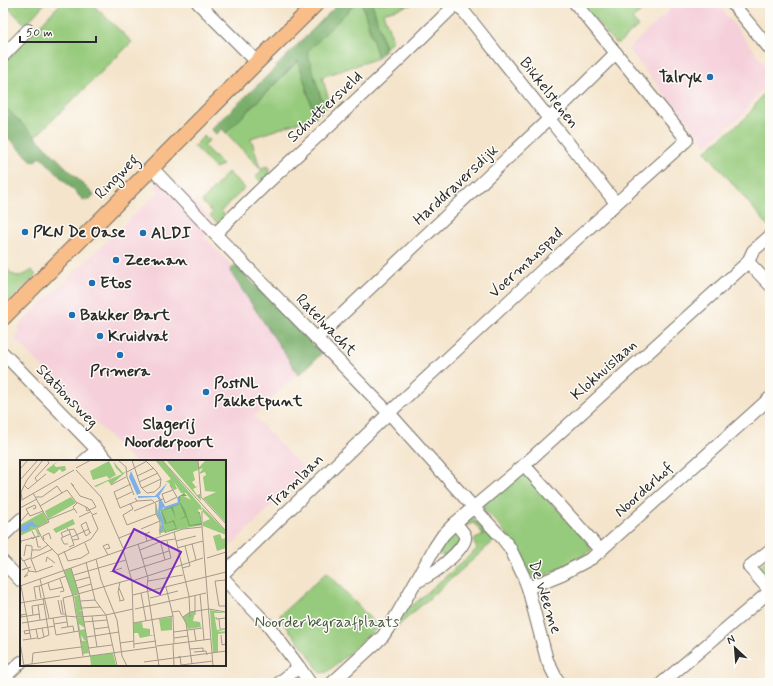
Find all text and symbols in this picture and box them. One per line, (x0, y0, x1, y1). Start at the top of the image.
scale bar (20, 18, 96, 44)
text: 50 m (26, 25, 53, 41)
street label: Bikkelstenen (515, 53, 583, 133)
street label: Schuttersveld (283, 67, 367, 147)
place label: Talryk (659, 67, 703, 88)
marker: Talryk (705, 72, 715, 82)
street label: Harddraversdijk (409, 140, 503, 230)
street label: Ringweg (90, 150, 145, 205)
place label: PKN De Oase (33, 222, 126, 243)
place label: ALDI (151, 223, 192, 244)
street label: Voermanspad (484, 223, 568, 303)
marker: PKN De Oase (20, 227, 30, 237)
marker: ALDI (138, 228, 148, 238)
place label: Zeeman (124, 250, 188, 271)
marker: Zeeman (111, 255, 121, 265)
place label: Etos (100, 273, 132, 294)
marker: Etos (87, 278, 97, 288)
street label: Ratelwacht (291, 289, 361, 361)
place label: Bakker Bart (80, 305, 170, 326)
marker: Bakker Bart (67, 310, 77, 320)
place label: Kruidvat (108, 326, 168, 347)
marker: Kruidvat (95, 331, 105, 341)
street label: Klokhuislaan (566, 335, 642, 405)
marker: Primera (115, 350, 125, 360)
street label: Stationsweg (31, 359, 103, 433)
place label: Primera (90, 361, 151, 382)
place label: PostNL Pakketpunt (214, 373, 303, 412)
marker: PostNL Pakketpunt (201, 387, 211, 397)
marker: Slagerij Noorderpoort (164, 403, 174, 413)
place label: Slagerij Noorderpoort (125, 414, 214, 453)
street label: Tramlaan (264, 449, 328, 513)
street label: Noorderhof (610, 458, 678, 522)
inset map (20, 460, 226, 666)
street label: De Weeme (523, 558, 567, 636)
park label: Noorderbegraafplaats (255, 612, 399, 633)
north arrow (715, 628, 755, 668)
text: N (725, 632, 737, 648)

